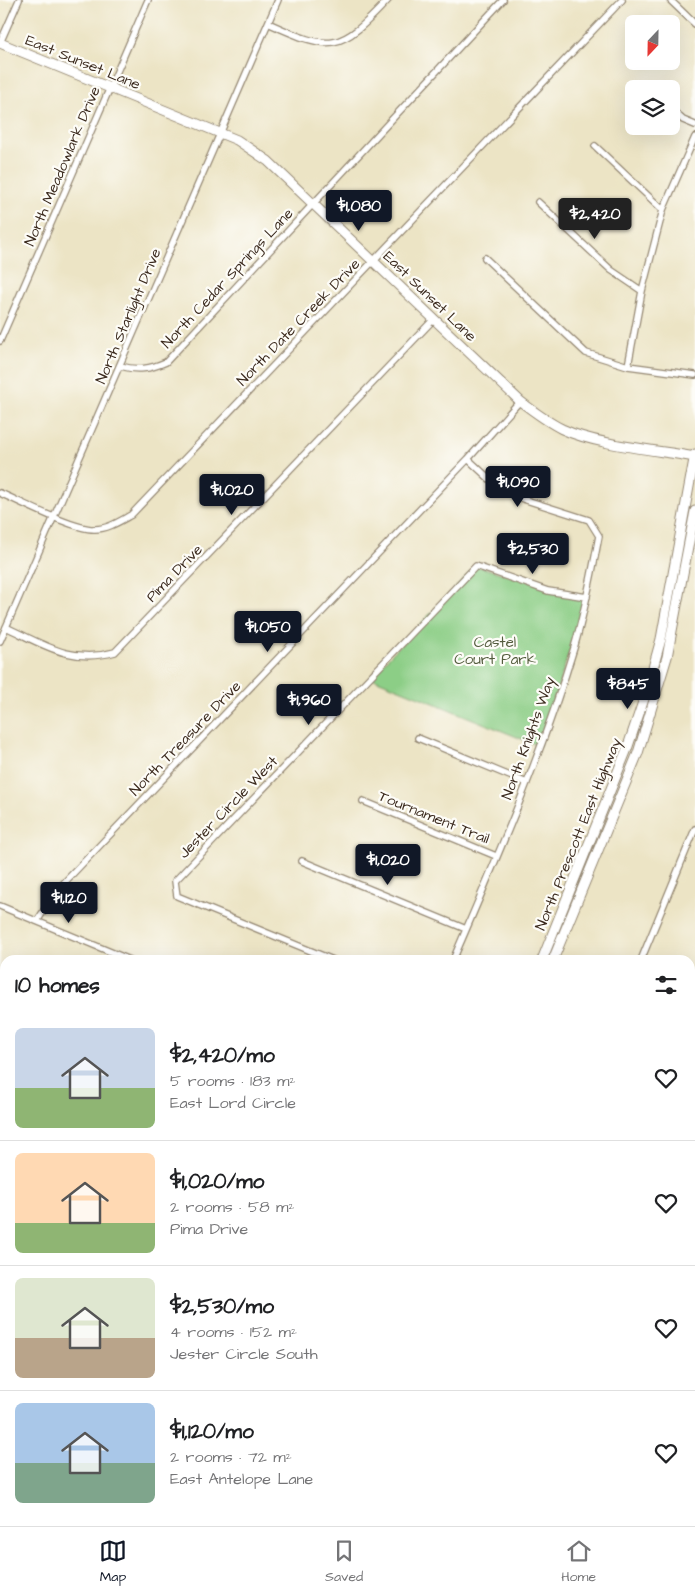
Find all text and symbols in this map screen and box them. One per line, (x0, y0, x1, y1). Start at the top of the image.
north arrow (625, 15, 680, 70)
map controls (625, 15, 680, 135)
street label: East Sunset Lane (22, 30, 143, 95)
button: layers (625, 80, 680, 135)
street label: North Meadowlark Drive (19, 83, 106, 249)
pin: $1,080 (318, 190, 400, 232)
text: $1,080 (337, 195, 381, 217)
pin: $2,420 (554, 198, 636, 240)
text: $2,420 (569, 203, 621, 225)
street label: North Cedar Springs Lane (157, 204, 299, 354)
street label: North Starlight Drive (90, 245, 167, 388)
street label: East Sunset Lane (378, 246, 481, 346)
street label: North Date Creek Drive (232, 254, 365, 391)
pin: $1,090 (477, 466, 559, 508)
text: $1,090 (496, 471, 540, 493)
pin: $1,020 (191, 474, 273, 516)
text: $1,020 (210, 479, 254, 501)
pin: $2,530 (492, 532, 574, 575)
text: $2,530 (508, 538, 558, 560)
street label: Pima Drive (141, 540, 207, 607)
pin: $1,050 (227, 610, 309, 653)
text: $1,050 (245, 616, 291, 638)
park label: Castel Court Park (454, 632, 536, 670)
pin: $845 (598, 668, 658, 710)
text: $845 (607, 673, 649, 695)
street label: North Knights Way (497, 674, 561, 803)
street label: North Treasure Drive (125, 676, 246, 801)
pin: $1,960 (268, 684, 350, 726)
text: $1,960 (287, 689, 331, 711)
street label: North Prescott East Highway (530, 735, 628, 934)
street label: Jester Circle West (174, 751, 283, 863)
street label: Tournament Trail (375, 786, 492, 849)
pin: $1,020 (347, 844, 429, 886)
text: $1,020 (366, 849, 410, 871)
pin: $1,120 (28, 882, 110, 924)
text: $1,120 (51, 887, 87, 909)
text: 10 homes (15, 971, 100, 1000)
icon: filters (652, 971, 680, 999)
text: $2,420/mo (170, 1041, 275, 1070)
icon: home (55, 1048, 115, 1108)
icon: heart (652, 1064, 680, 1092)
text: 5 rooms · 183 m² (170, 1070, 296, 1092)
text: East Lord Circle (170, 1092, 296, 1114)
text: $1,020/mo (170, 1167, 264, 1196)
icon: home (55, 1173, 115, 1233)
icon: heart (652, 1189, 680, 1217)
text: 2 rooms · 58 m² (170, 1196, 295, 1218)
text: Pima Drive (170, 1218, 248, 1240)
text: $2,530/mo (170, 1292, 274, 1321)
icon: home (55, 1298, 115, 1358)
icon: heart (652, 1314, 680, 1342)
text: 4 rooms · 152 m² (170, 1321, 297, 1343)
text: Jester Circle South (170, 1343, 318, 1365)
text: $1,120/mo (170, 1417, 254, 1446)
icon: home (55, 1423, 115, 1483)
icon: heart (652, 1439, 680, 1467)
text: 2 rooms · 72 m² (170, 1446, 292, 1468)
text: East Antelope Lane (170, 1468, 313, 1490)
tab: Map (99, 1537, 127, 1587)
tab: Saved (325, 1537, 363, 1587)
tab: Home (561, 1537, 596, 1587)

